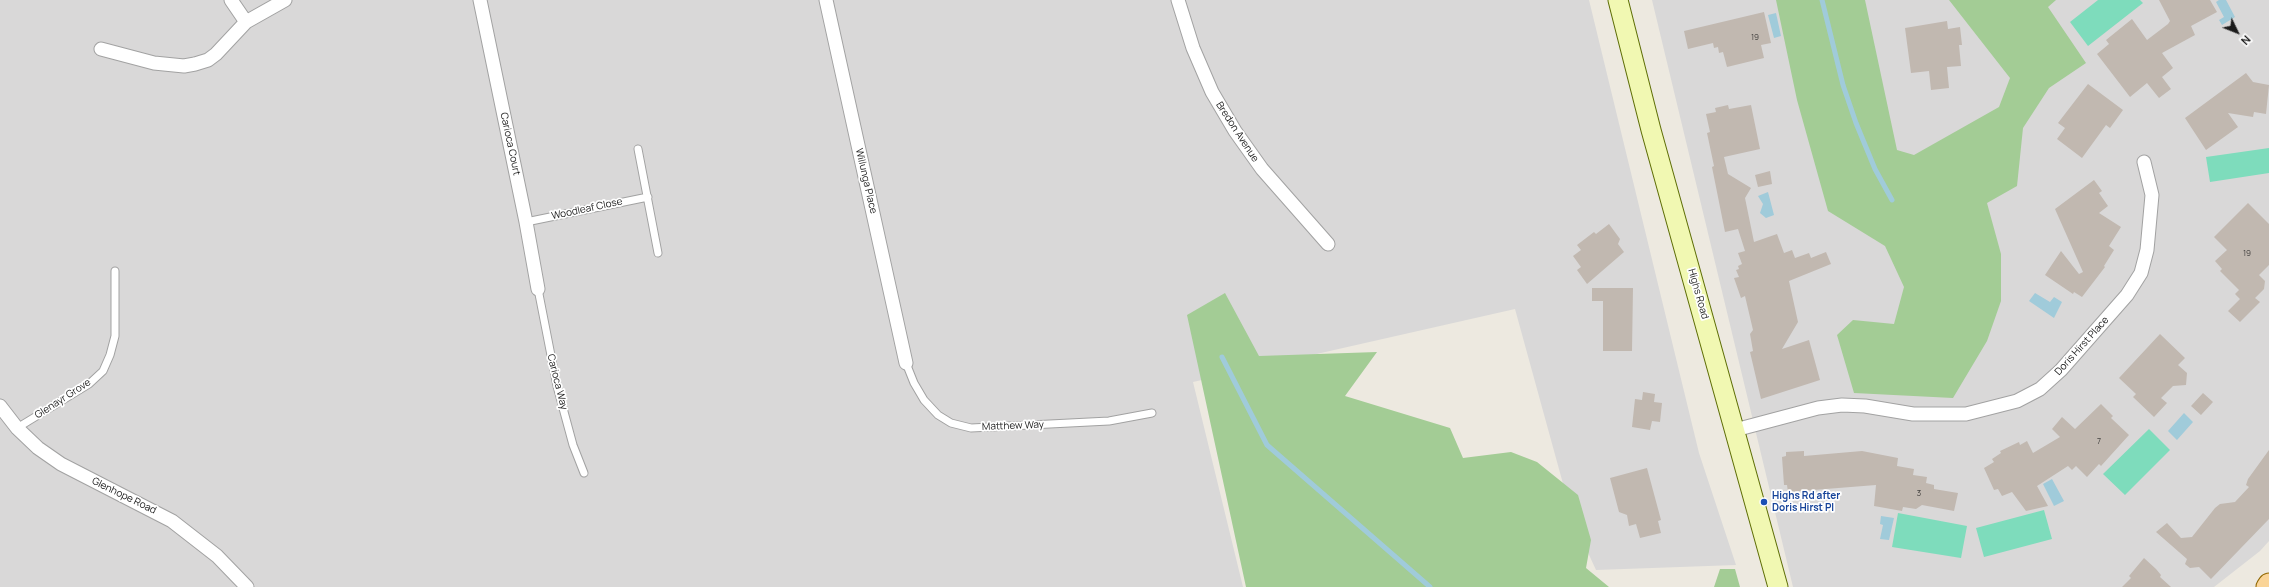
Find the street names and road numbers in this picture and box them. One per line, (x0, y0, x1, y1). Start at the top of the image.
street label: Bredon Avenue (1213, 100, 1261, 164)
street label: Carioca Court (497, 111, 523, 177)
street label: Willunga Place (853, 147, 879, 215)
street label: Woodleaf Close (550, 196, 624, 222)
street label: Highs Road (1685, 267, 1711, 321)
street label: Doris Hirst Place (2053, 314, 2111, 378)
street label: Carioca Way (544, 353, 570, 411)
street label: Glenayr Grove (33, 376, 93, 422)
street label: Matthew Way (982, 419, 1044, 433)
street label: Glenhope Road (90, 475, 158, 517)

